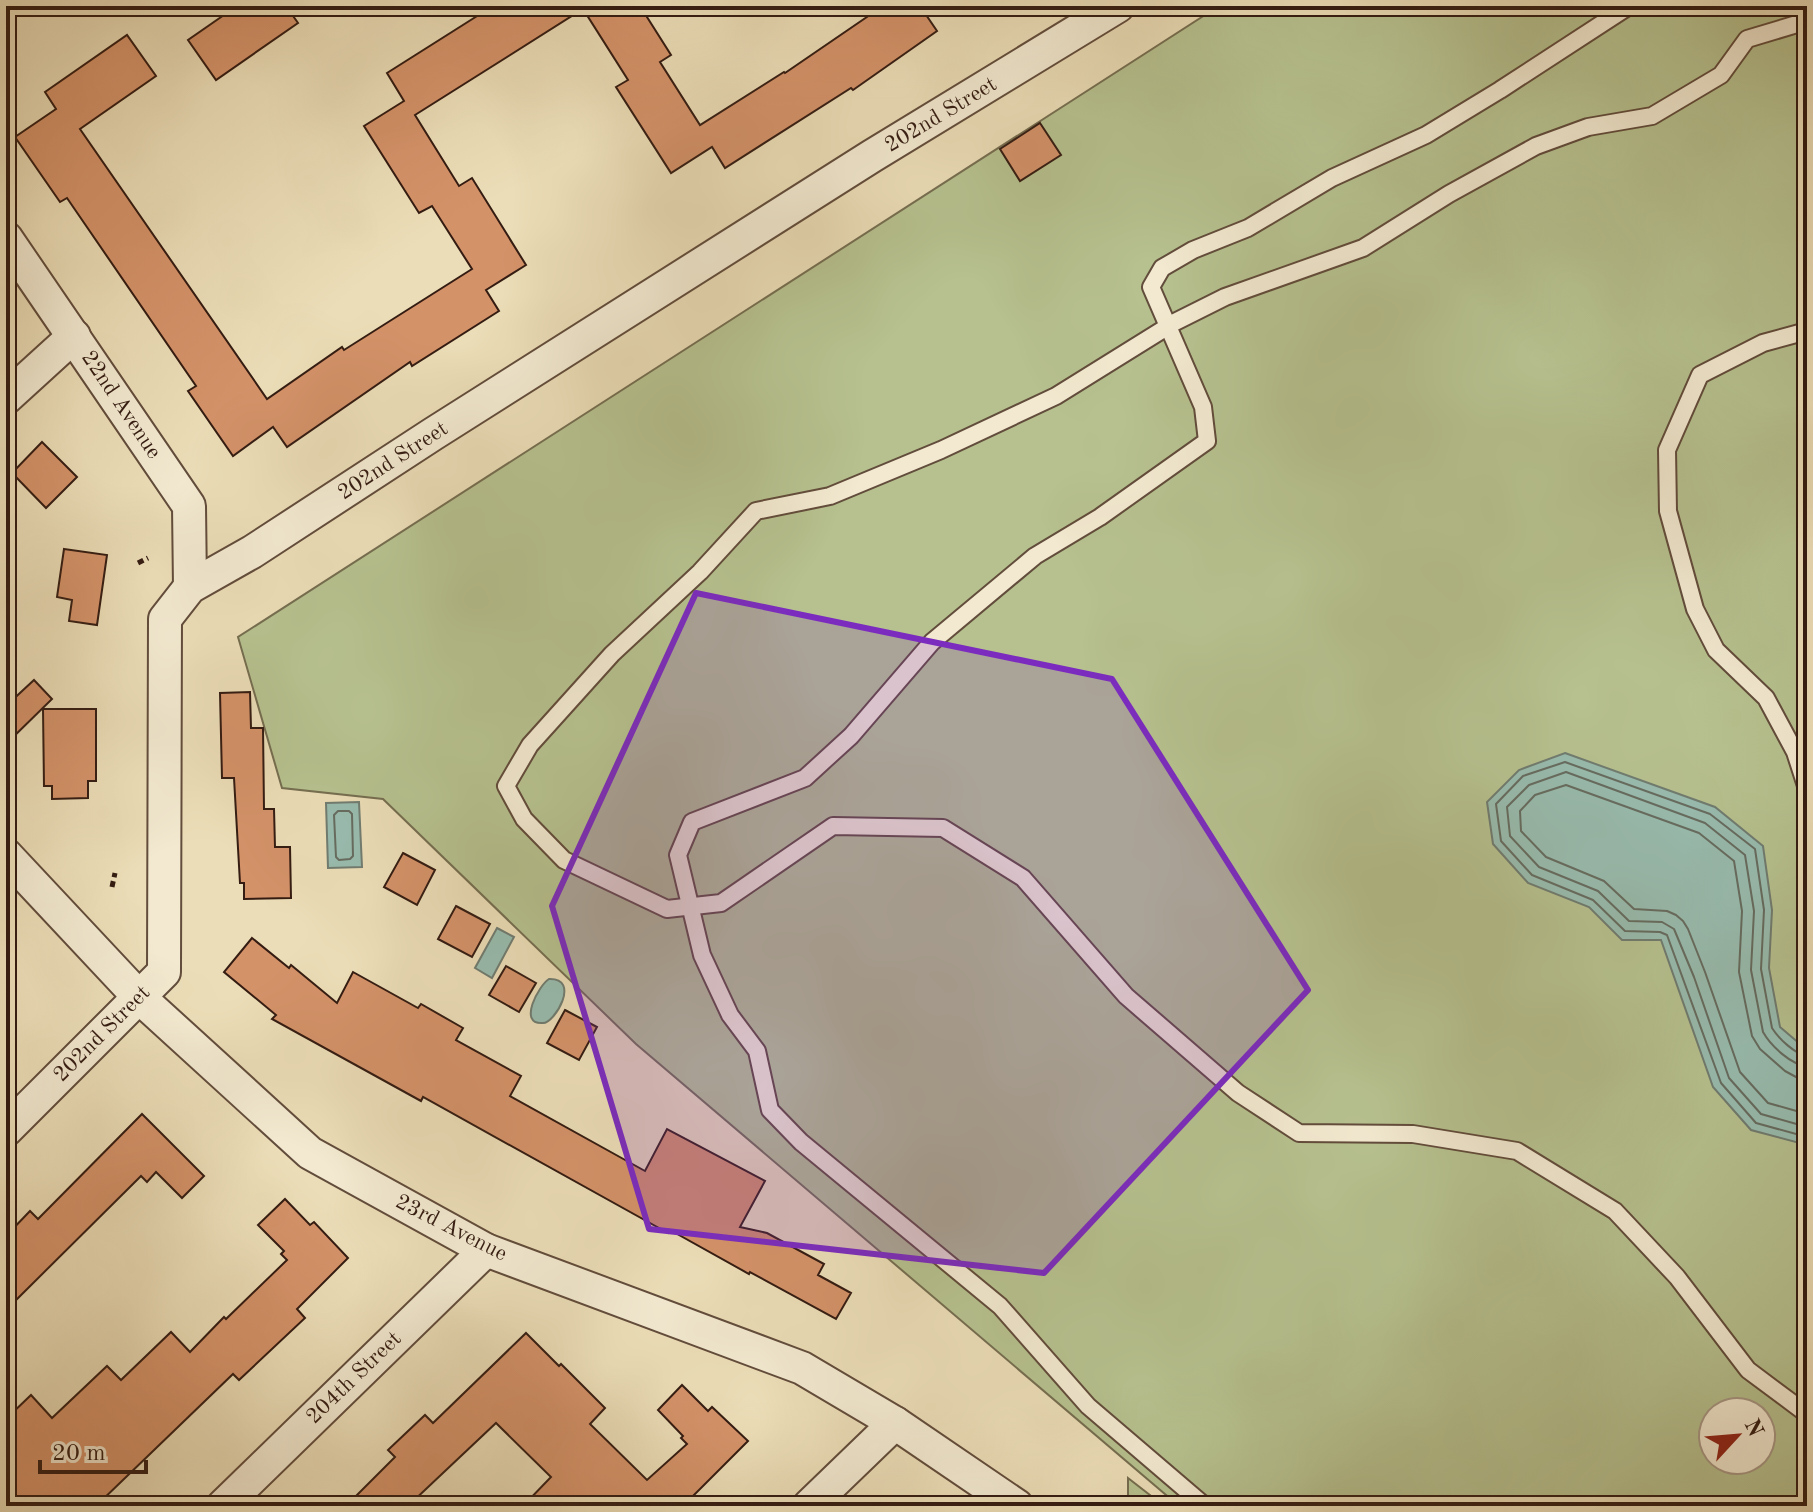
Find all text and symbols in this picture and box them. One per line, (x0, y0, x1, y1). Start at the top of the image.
street label: 202nd Street (881, 73, 1001, 157)
street label: 22nd Avenue (77, 347, 165, 463)
street label: 202nd Street (334, 417, 452, 505)
street label: 202nd Street (50, 982, 154, 1086)
street label: 23rd Avenue (392, 1190, 510, 1266)
street label: 204th Street (302, 1328, 406, 1428)
north arrow (1697, 1396, 1777, 1476)
text: N (1740, 1416, 1767, 1441)
scale bar (40, 1424, 146, 1474)
text: 20 m (52, 1442, 106, 1466)

